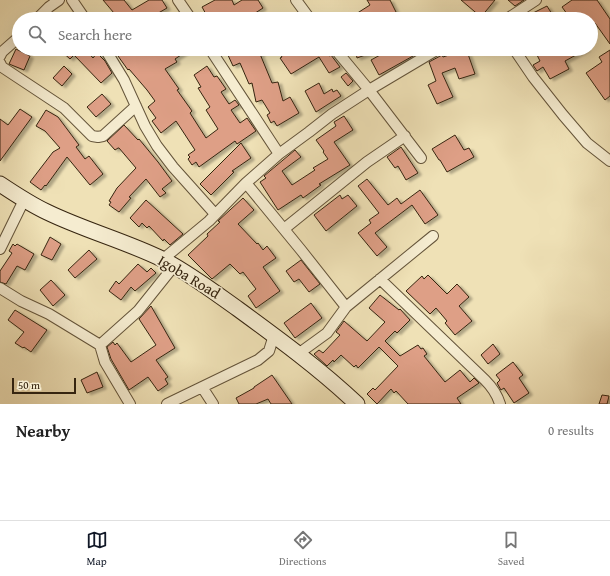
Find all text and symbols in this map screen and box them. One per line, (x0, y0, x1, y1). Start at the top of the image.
search box (12, 12, 598, 56)
icon: search (26, 23, 48, 45)
text: Search here (58, 24, 132, 45)
street label: Igoba Road (154, 250, 224, 303)
scale bar (12, 376, 76, 395)
text: 50 m (18, 377, 40, 393)
text: Nearby (16, 418, 70, 443)
text: 0 results (548, 421, 594, 440)
tab: Map (86, 529, 108, 569)
tab: Directions (279, 529, 326, 569)
tab: Saved (498, 529, 524, 569)

